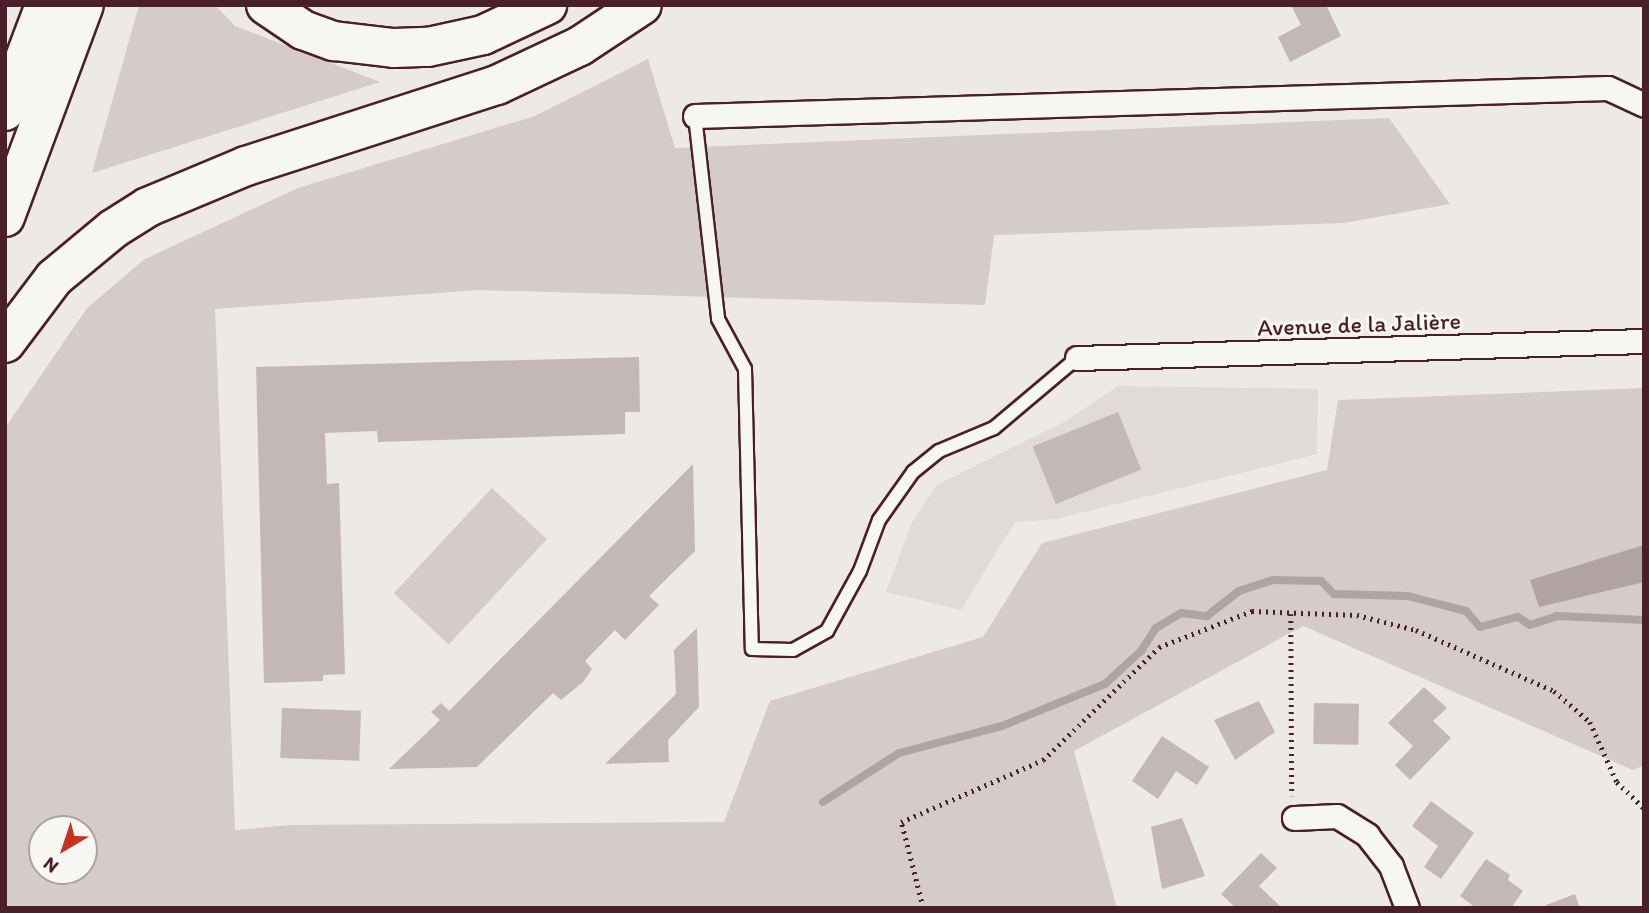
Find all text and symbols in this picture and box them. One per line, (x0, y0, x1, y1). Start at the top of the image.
street label: Avenue de la Jalière (1257, 306, 1461, 342)
north arrow (28, 815, 98, 885)
text: N (39, 852, 63, 878)

